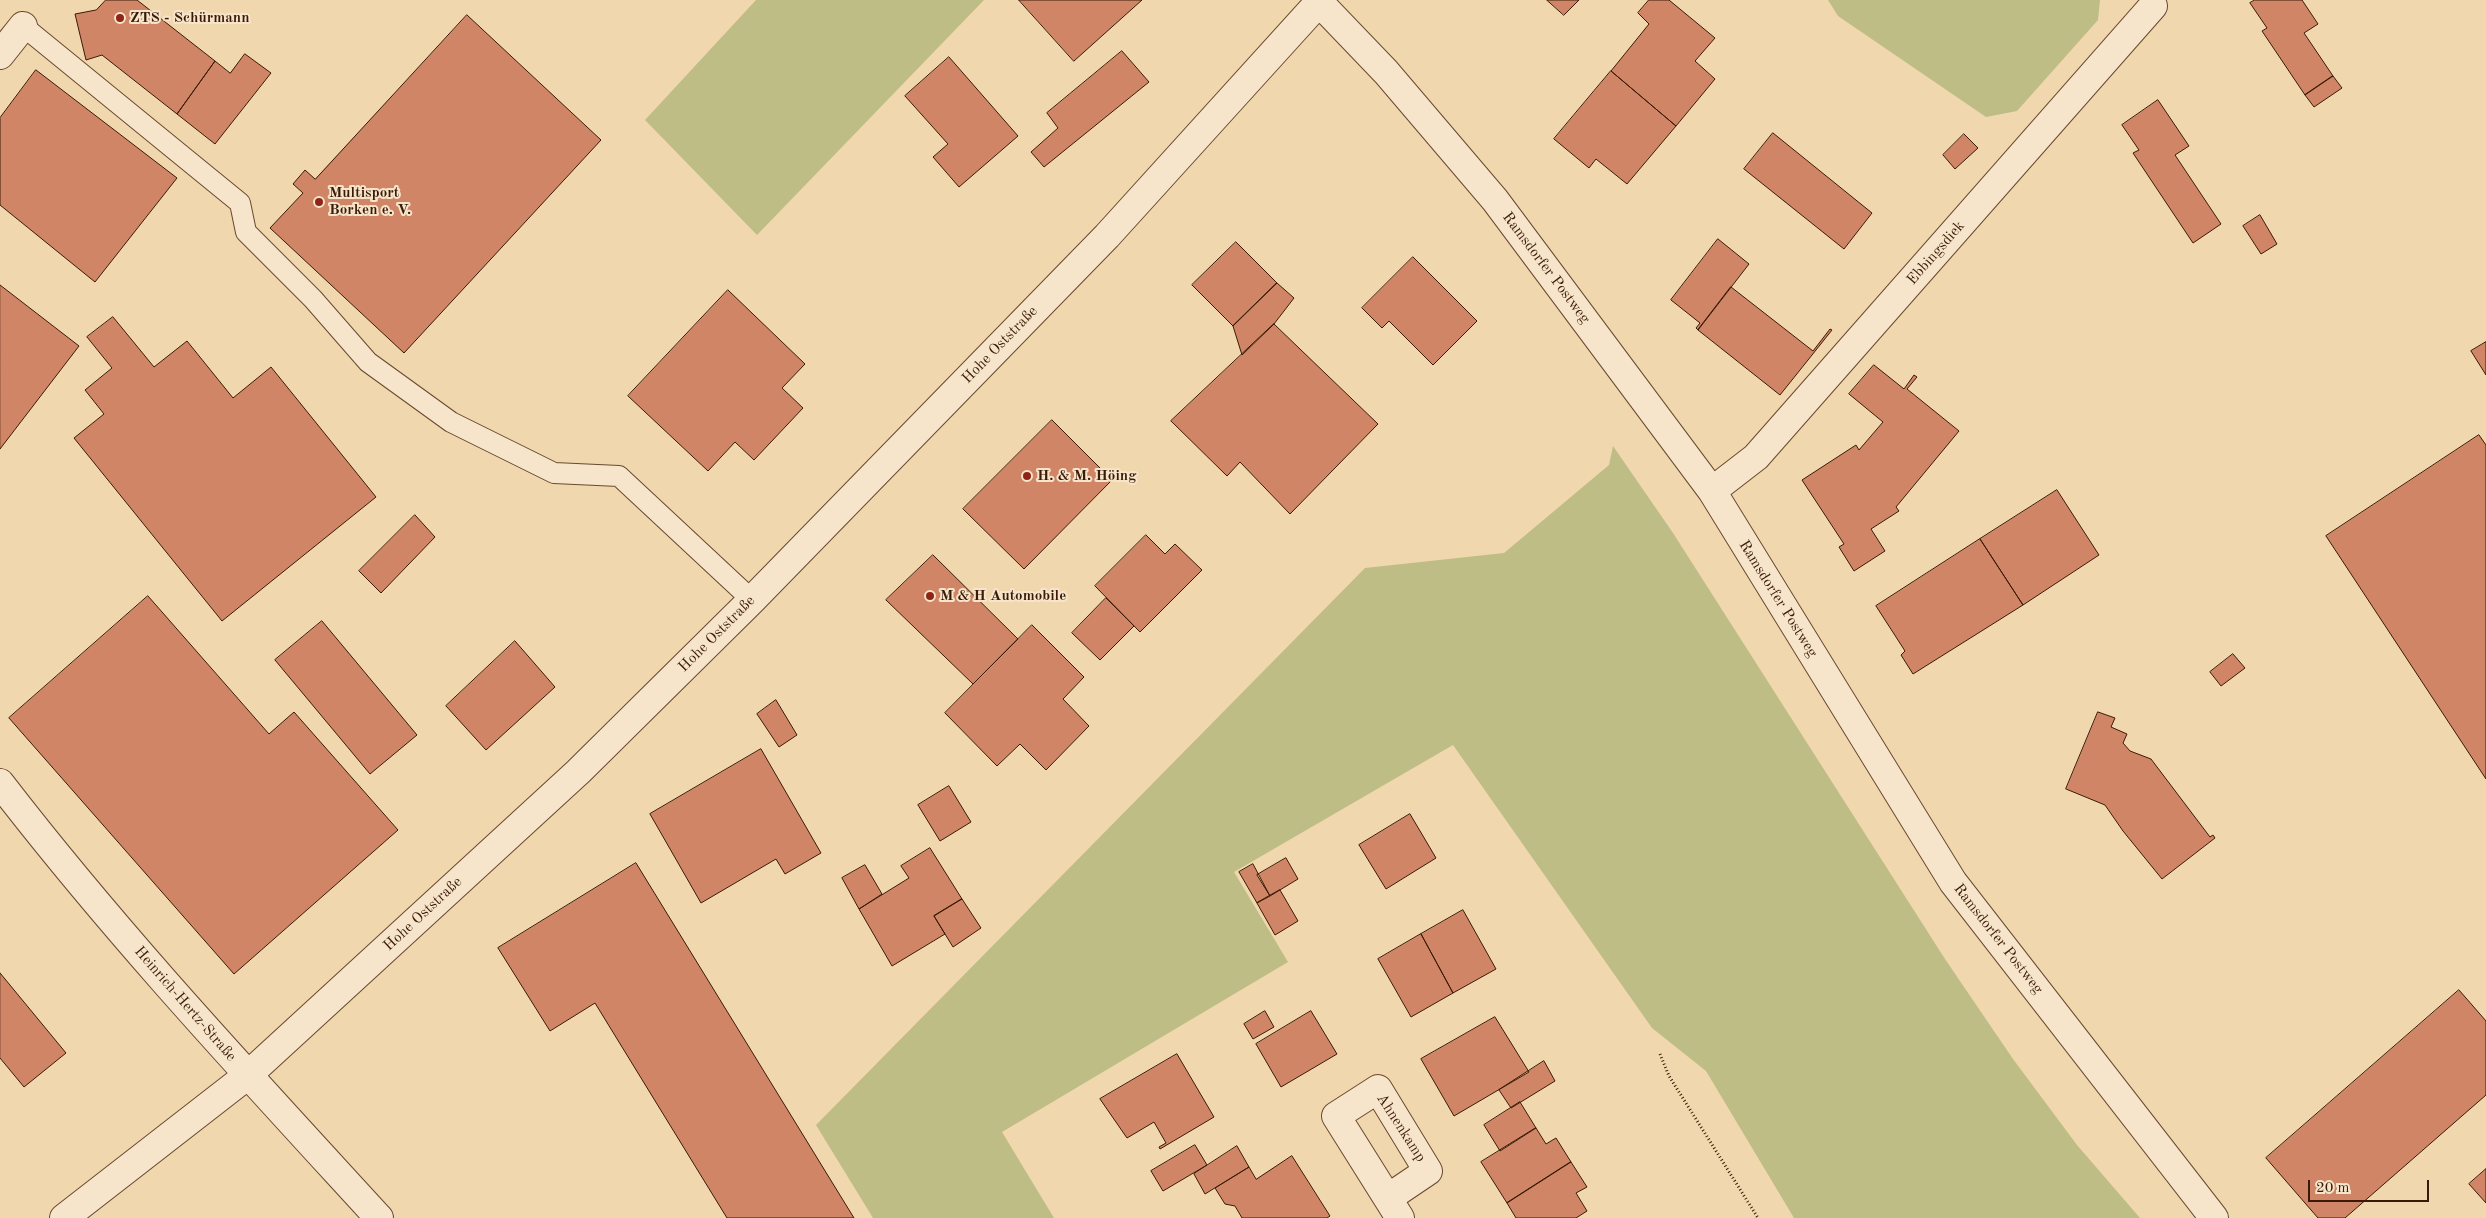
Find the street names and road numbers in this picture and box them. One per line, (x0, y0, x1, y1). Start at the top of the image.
street label: Ramsdorfer Postweg (1498, 209, 1594, 327)
street label: Ebbingsdiek (1903, 217, 1969, 289)
street label: Hohe Oststraße (958, 302, 1042, 388)
street label: Ramsdorfer Postweg (1735, 537, 1821, 661)
street label: Hohe Oststraße (675, 592, 759, 676)
street label: Hohe Oststraße (380, 873, 466, 955)
street label: Ramsdorfer Postweg (1949, 880, 2047, 998)
street label: Heinrich-Hertz-Straße (130, 943, 240, 1065)
street label: Ahnenkamp (1372, 1091, 1430, 1165)

